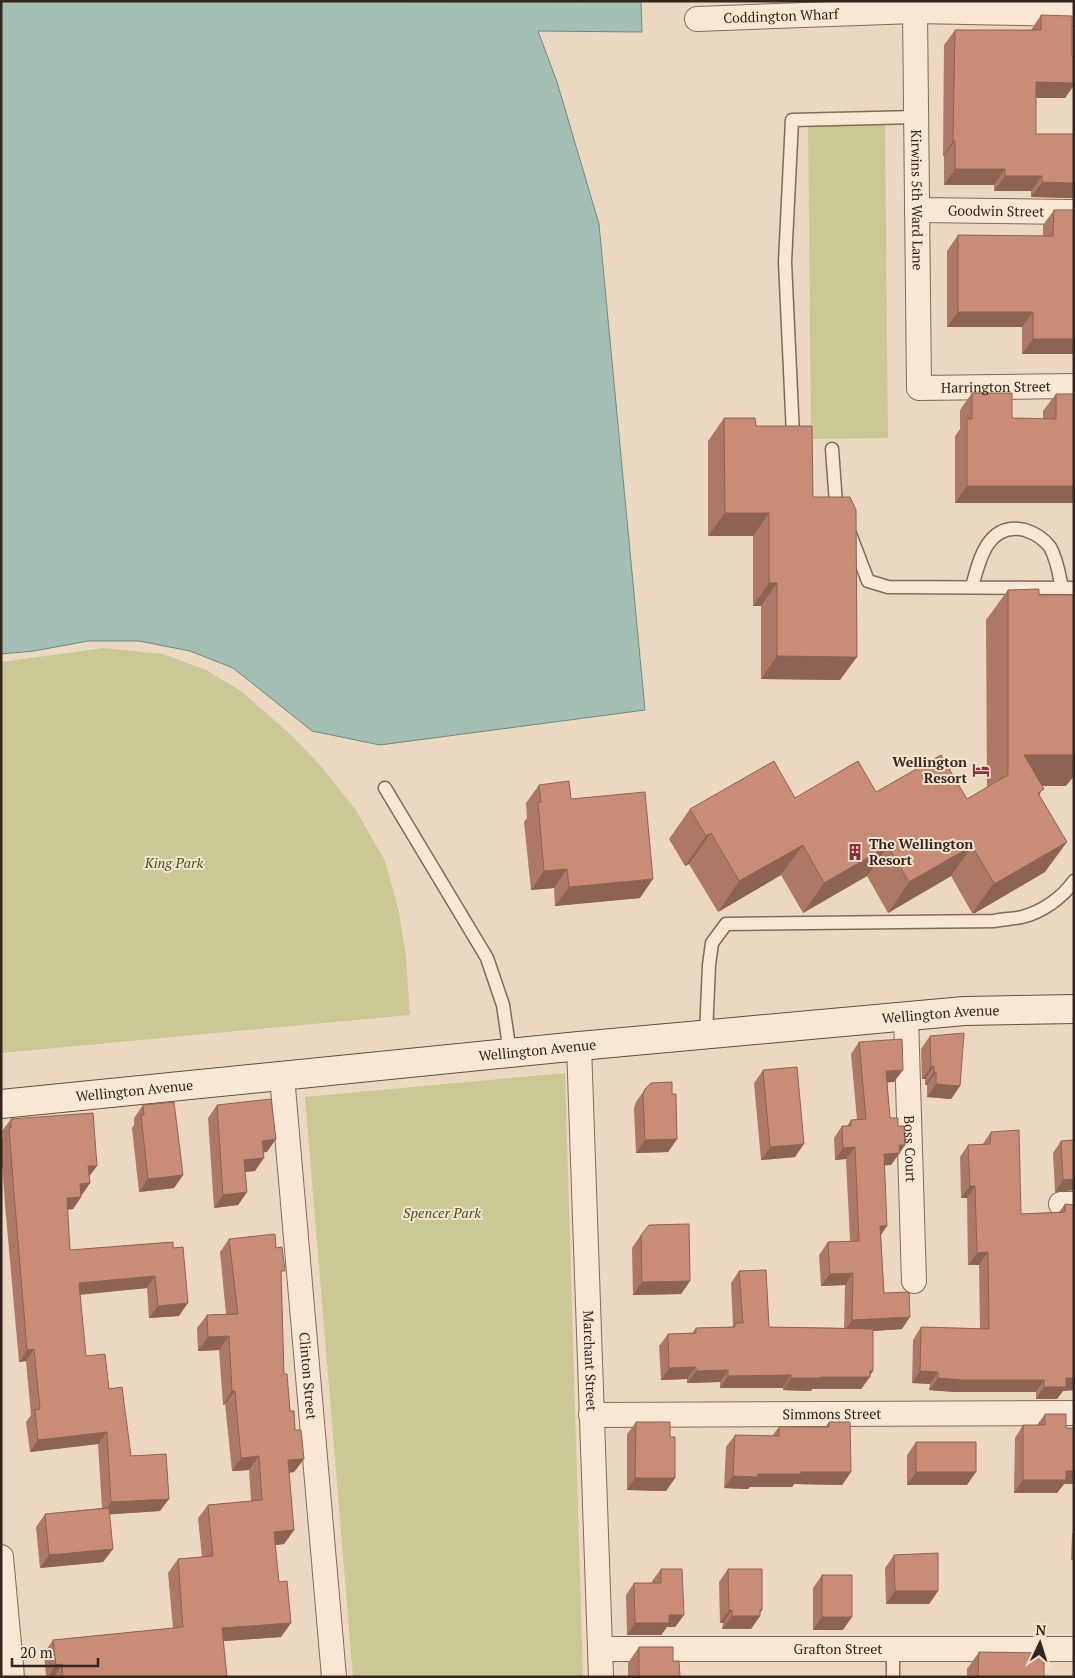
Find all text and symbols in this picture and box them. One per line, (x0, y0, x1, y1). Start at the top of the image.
street label: Coddington Wharf (723, 4, 840, 27)
street label: Kirwins 5th Ward Lane (907, 129, 928, 271)
street label: Goodwin Street (948, 200, 1045, 221)
street label: Harrington Street (941, 376, 1052, 397)
place label: Wellington Resort (892, 752, 967, 787)
hotel icon: Wellington Resort (971, 760, 991, 780)
place label: The Wellington Resort (869, 834, 973, 869)
building icon: The Wellington Resort (845, 842, 865, 862)
park label: King Park (144, 853, 203, 872)
street label: Wellington Avenue (881, 1000, 1000, 1027)
street label: Wellington Avenue (478, 1034, 597, 1065)
street label: Wellington Avenue (75, 1075, 194, 1105)
street label: Boss Court (900, 1115, 921, 1183)
park label: Spencer Park (403, 1203, 481, 1222)
street label: Marchant Street (579, 1310, 602, 1412)
street label: Clinton Street (295, 1331, 322, 1421)
street label: Simmons Street (783, 1404, 882, 1423)
north arrow (1015, 1618, 1065, 1668)
text: N (1035, 1620, 1047, 1639)
scale bar (12, 1636, 99, 1668)
street label: Grafton Street (794, 1639, 883, 1658)
text: 20 m (20, 1642, 53, 1662)

